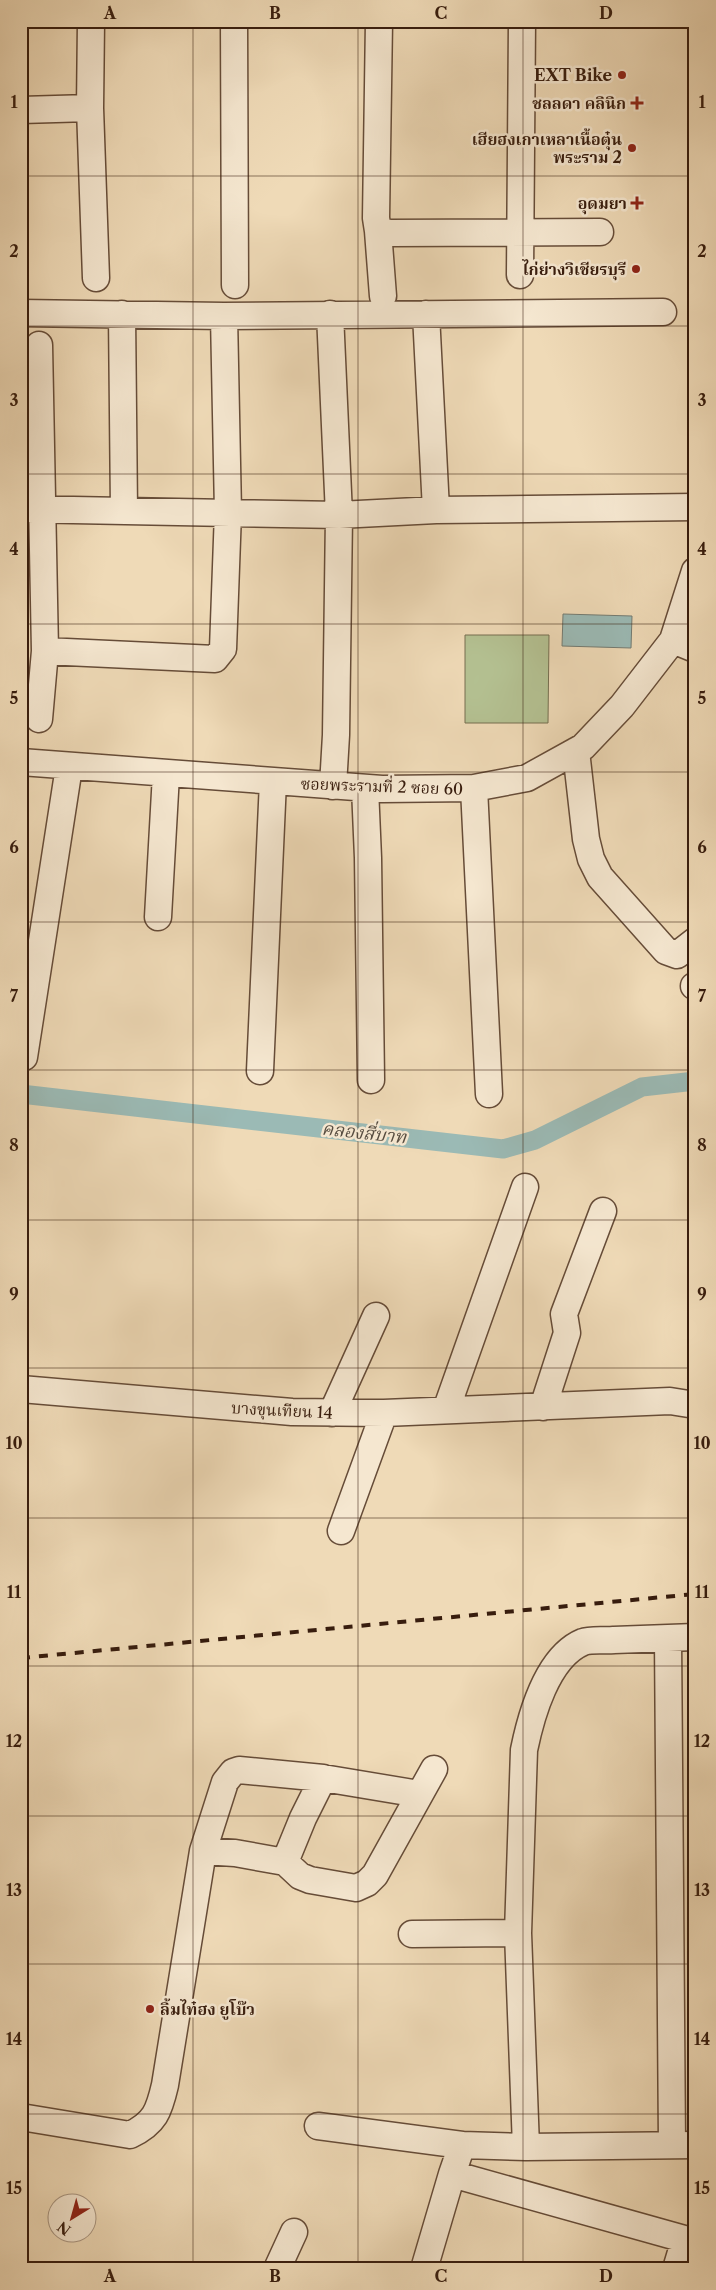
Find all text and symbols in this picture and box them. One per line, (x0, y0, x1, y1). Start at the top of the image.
text: A (103, 3, 117, 23)
text: B (269, 3, 281, 23)
text: C (435, 3, 447, 23)
text: D (599, 3, 613, 23)
place label: EXT Bike (534, 65, 612, 85)
marker: EXT Bike (616, 69, 628, 81)
text: 1 (10, 92, 18, 112)
text: 1 (698, 92, 706, 112)
place label: ชลลดา คลินิก (532, 93, 626, 113)
marker: ชลลดา คลินิก (630, 96, 644, 110)
place label: เฮียฮงเกาเหลาเนื้อตุ๋น พระราม 2 (472, 128, 622, 167)
marker: เฮียฮงเกาเหลาเนื้อตุ๋น พระราม 2 (626, 142, 638, 154)
place label: อุดมยา (578, 193, 627, 215)
marker: อุดมยา (631, 197, 643, 209)
text: 2 (9, 241, 19, 261)
text: 2 (697, 241, 707, 261)
place label: ไก่ย่างวิเชียรบุรี (522, 259, 626, 281)
marker: ไก่ย่างวิเชียรบุรี (630, 263, 642, 275)
text: 3 (9, 390, 19, 410)
text: 3 (697, 390, 707, 410)
text: 4 (9, 539, 19, 559)
text: 4 (697, 539, 707, 559)
text: 5 (10, 688, 19, 708)
text: 5 (698, 688, 707, 708)
street label: ซอยพระรามที่ 2 ซอย 60 (300, 772, 464, 799)
text: 6 (9, 837, 19, 857)
text: 6 (697, 837, 707, 857)
text: 7 (10, 986, 19, 1006)
text: 7 (698, 986, 707, 1006)
water label: คลองสี่บาท (321, 1115, 409, 1148)
text: 8 (9, 1135, 19, 1155)
text: 8 (697, 1135, 707, 1155)
text: 9 (9, 1284, 19, 1304)
text: 9 (697, 1284, 707, 1304)
street label: บางขุนเทียน 14 (231, 1397, 333, 1425)
text: 10 (5, 1433, 23, 1453)
text: 10 (693, 1433, 711, 1453)
text: 11 (7, 1582, 22, 1602)
text: 11 (695, 1582, 710, 1602)
text: 12 (6, 1731, 22, 1751)
text: 12 (694, 1731, 710, 1751)
text: 13 (6, 1880, 22, 1900)
text: 13 (694, 1880, 710, 1900)
place label: ลิ้มไท๋ฮง ยูโบ๊ว (160, 1998, 255, 2020)
marker: ลิ้มไท๋ฮง ยูโบ๊ว (144, 2003, 156, 2015)
text: 14 (6, 2029, 22, 2049)
text: 14 (694, 2029, 710, 2049)
text: 15 (6, 2178, 22, 2198)
text: 15 (694, 2178, 710, 2198)
north arrow (48, 2192, 98, 2242)
text: N (54, 2218, 74, 2239)
text: A (103, 2266, 117, 2286)
text: B (269, 2266, 281, 2286)
text: C (435, 2266, 447, 2286)
text: D (599, 2266, 613, 2286)

